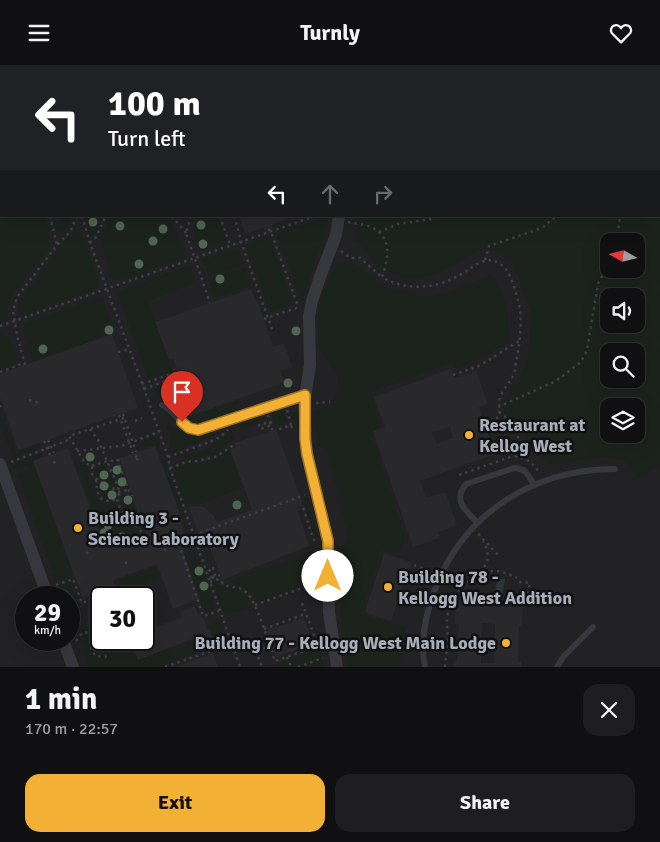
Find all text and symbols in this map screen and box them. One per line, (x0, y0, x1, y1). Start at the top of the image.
icon: menu (25, 19, 53, 47)
text: Turnly (300, 19, 360, 46)
icon: heart (607, 19, 635, 47)
text: 100 m (108, 82, 201, 125)
icon: left (25, 85, 90, 150)
text: Turn left (108, 125, 186, 152)
icon: left (263, 180, 291, 208)
icon: ahead (316, 180, 344, 208)
icon: right (369, 180, 397, 208)
north arrow (600, 233, 645, 277)
map controls (600, 233, 645, 443)
button: sound (600, 288, 645, 333)
button: search (600, 343, 645, 388)
pin (161, 371, 203, 422)
icon: arrive (168, 378, 196, 406)
button: layers (600, 398, 645, 443)
place label: Restaurant at Kellog West (479, 414, 585, 457)
marker: Restaurant at Kellog West (463, 429, 475, 441)
place label: Building 3 - Science Laboratory (88, 507, 239, 550)
marker: Building 3 - Science Laboratory (72, 522, 84, 534)
position arrow (301, 549, 353, 601)
place label: Building 78 - Kellogg West Addition (398, 566, 572, 609)
marker: Building 78 - Kellogg West Addition (382, 581, 394, 593)
speed limit sign: 30 (90, 586, 155, 651)
text: 29 (34, 597, 61, 628)
text: km/h (34, 623, 61, 638)
place label: Building 77 - Kellogg West Main Lodge (194, 632, 496, 654)
marker: Building 77 - Kellogg West Main Lodge (500, 637, 512, 649)
text: 1 min (25, 681, 97, 718)
button: close (583, 684, 635, 736)
text: 170 m · 22:57 (25, 719, 118, 739)
button: Exit (25, 774, 325, 832)
button: Share (335, 774, 635, 832)

